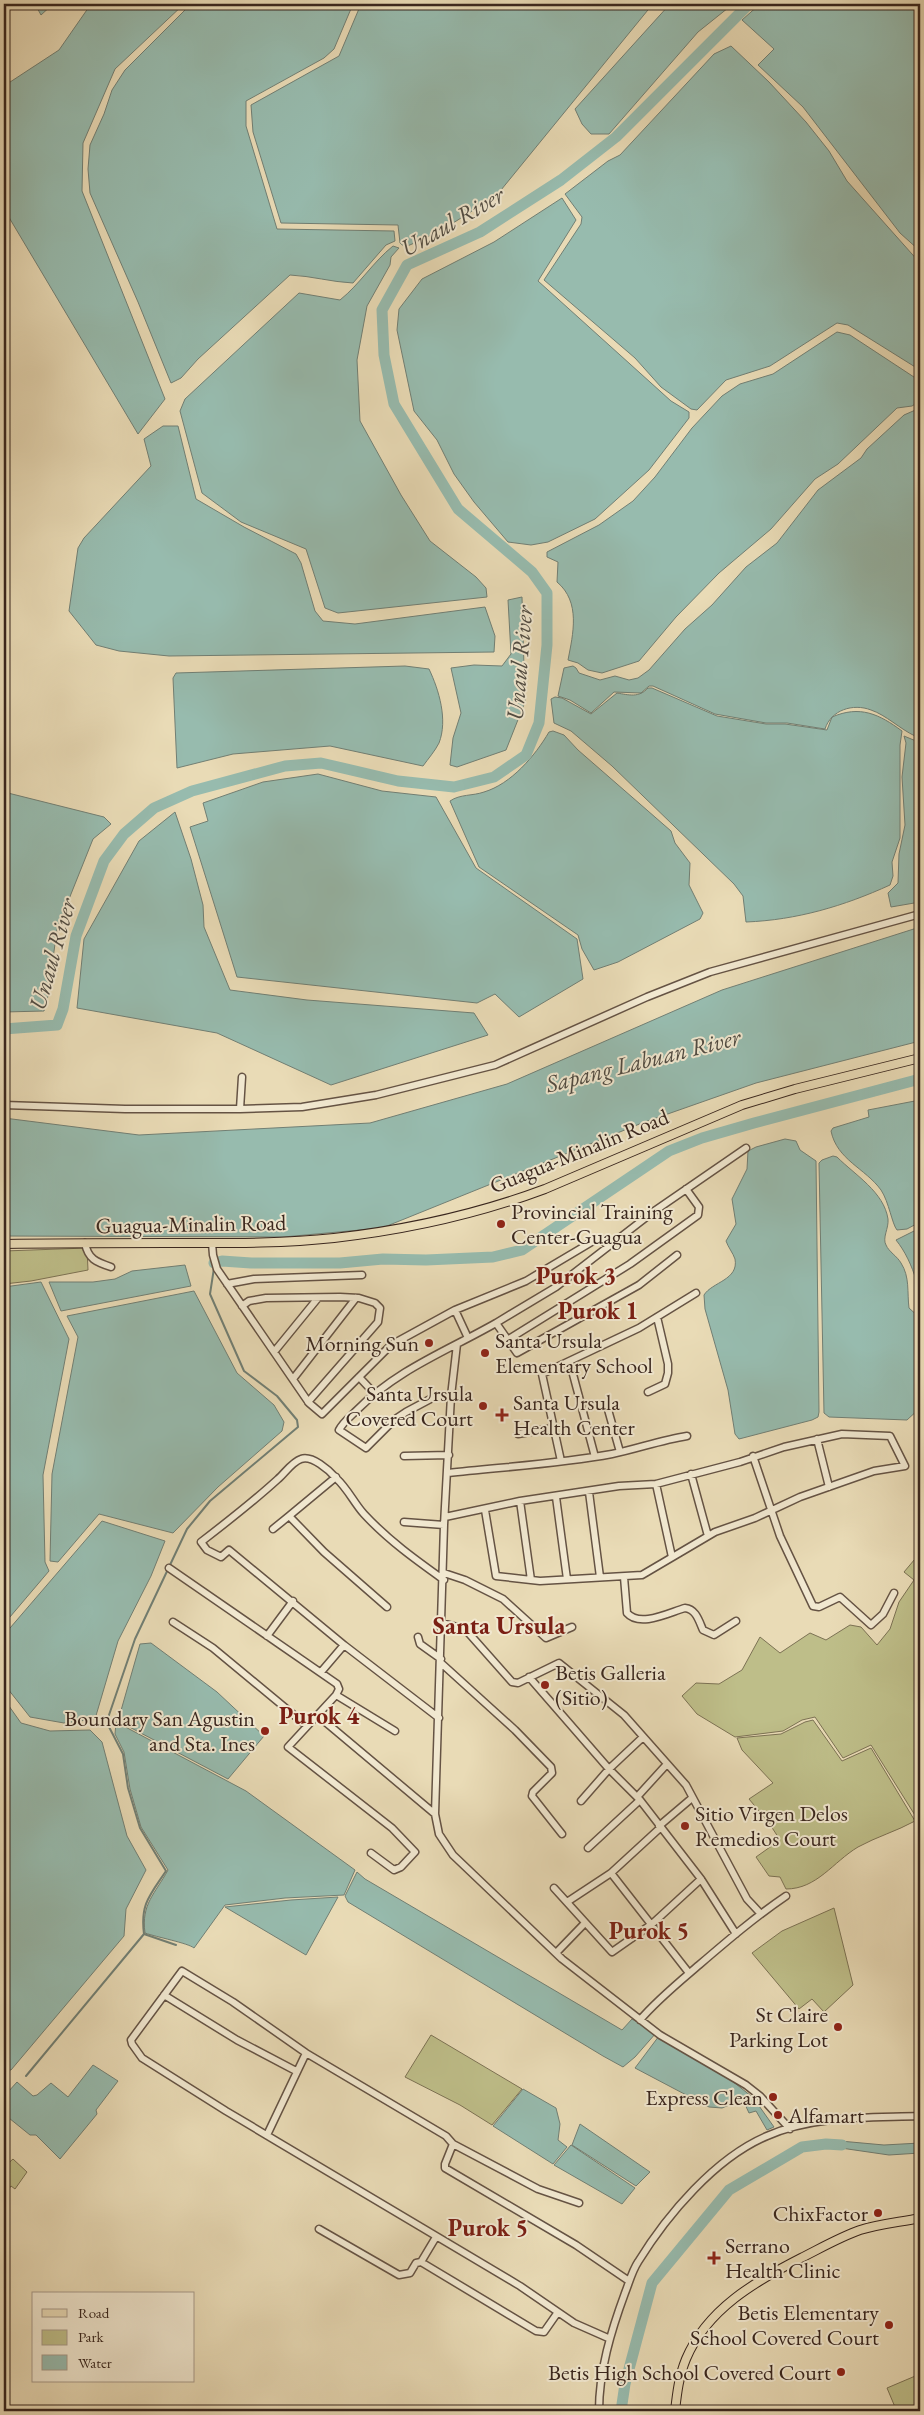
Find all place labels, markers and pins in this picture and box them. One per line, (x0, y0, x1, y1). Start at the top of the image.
place label: Provincial Training Center-Guagua (511, 1197, 673, 1251)
marker: Provincial Training Center-Guagua (495, 1218, 507, 1230)
place label: Santa Ursula Elementary School (495, 1326, 653, 1380)
place label: Morning Sun (305, 1329, 419, 1358)
marker: Morning Sun (423, 1337, 435, 1349)
marker: Santa Ursula Elementary School (479, 1347, 491, 1359)
place label: Santa Ursula Covered Court (346, 1379, 473, 1433)
place label: Santa Ursula Health Center (513, 1388, 635, 1442)
marker: Santa Ursula Covered Court (477, 1400, 489, 1412)
marker: Santa Ursula Health Center (495, 1408, 509, 1422)
place label: Betis Galleria (Sitio) (555, 1658, 666, 1712)
marker: Betis Galleria (Sitio) (539, 1679, 551, 1691)
place label: Boundary San Agustin and Sta. Ines (64, 1704, 255, 1758)
marker: Boundary San Agustin and Sta. Ines (259, 1725, 271, 1737)
place label: Sitio Virgen Delos Remedios Court (695, 1799, 848, 1853)
marker: Sitio Virgen Delos Remedios Court (679, 1820, 691, 1832)
place label: St Claire Parking Lot (729, 2000, 828, 2054)
marker: St Claire Parking Lot (832, 2021, 844, 2033)
place label: Express Clean (645, 2083, 763, 2112)
marker: Express Clean (767, 2091, 779, 2103)
place label: Alfamart (787, 2101, 864, 2130)
marker: Alfamart (772, 2109, 784, 2121)
place label: ChixFactor (773, 2199, 869, 2228)
marker: ChixFactor (872, 2207, 884, 2219)
place label: Serrano Health Clinic (725, 2231, 840, 2285)
marker: Serrano Health Clinic (707, 2251, 721, 2265)
place label: Betis Elementary School Covered Court (690, 2298, 879, 2352)
marker: Betis Elementary School Covered Court (883, 2319, 895, 2331)
place label: Betis High School Covered Court (548, 2358, 831, 2387)
marker: Betis High School Covered Court (835, 2366, 847, 2378)

